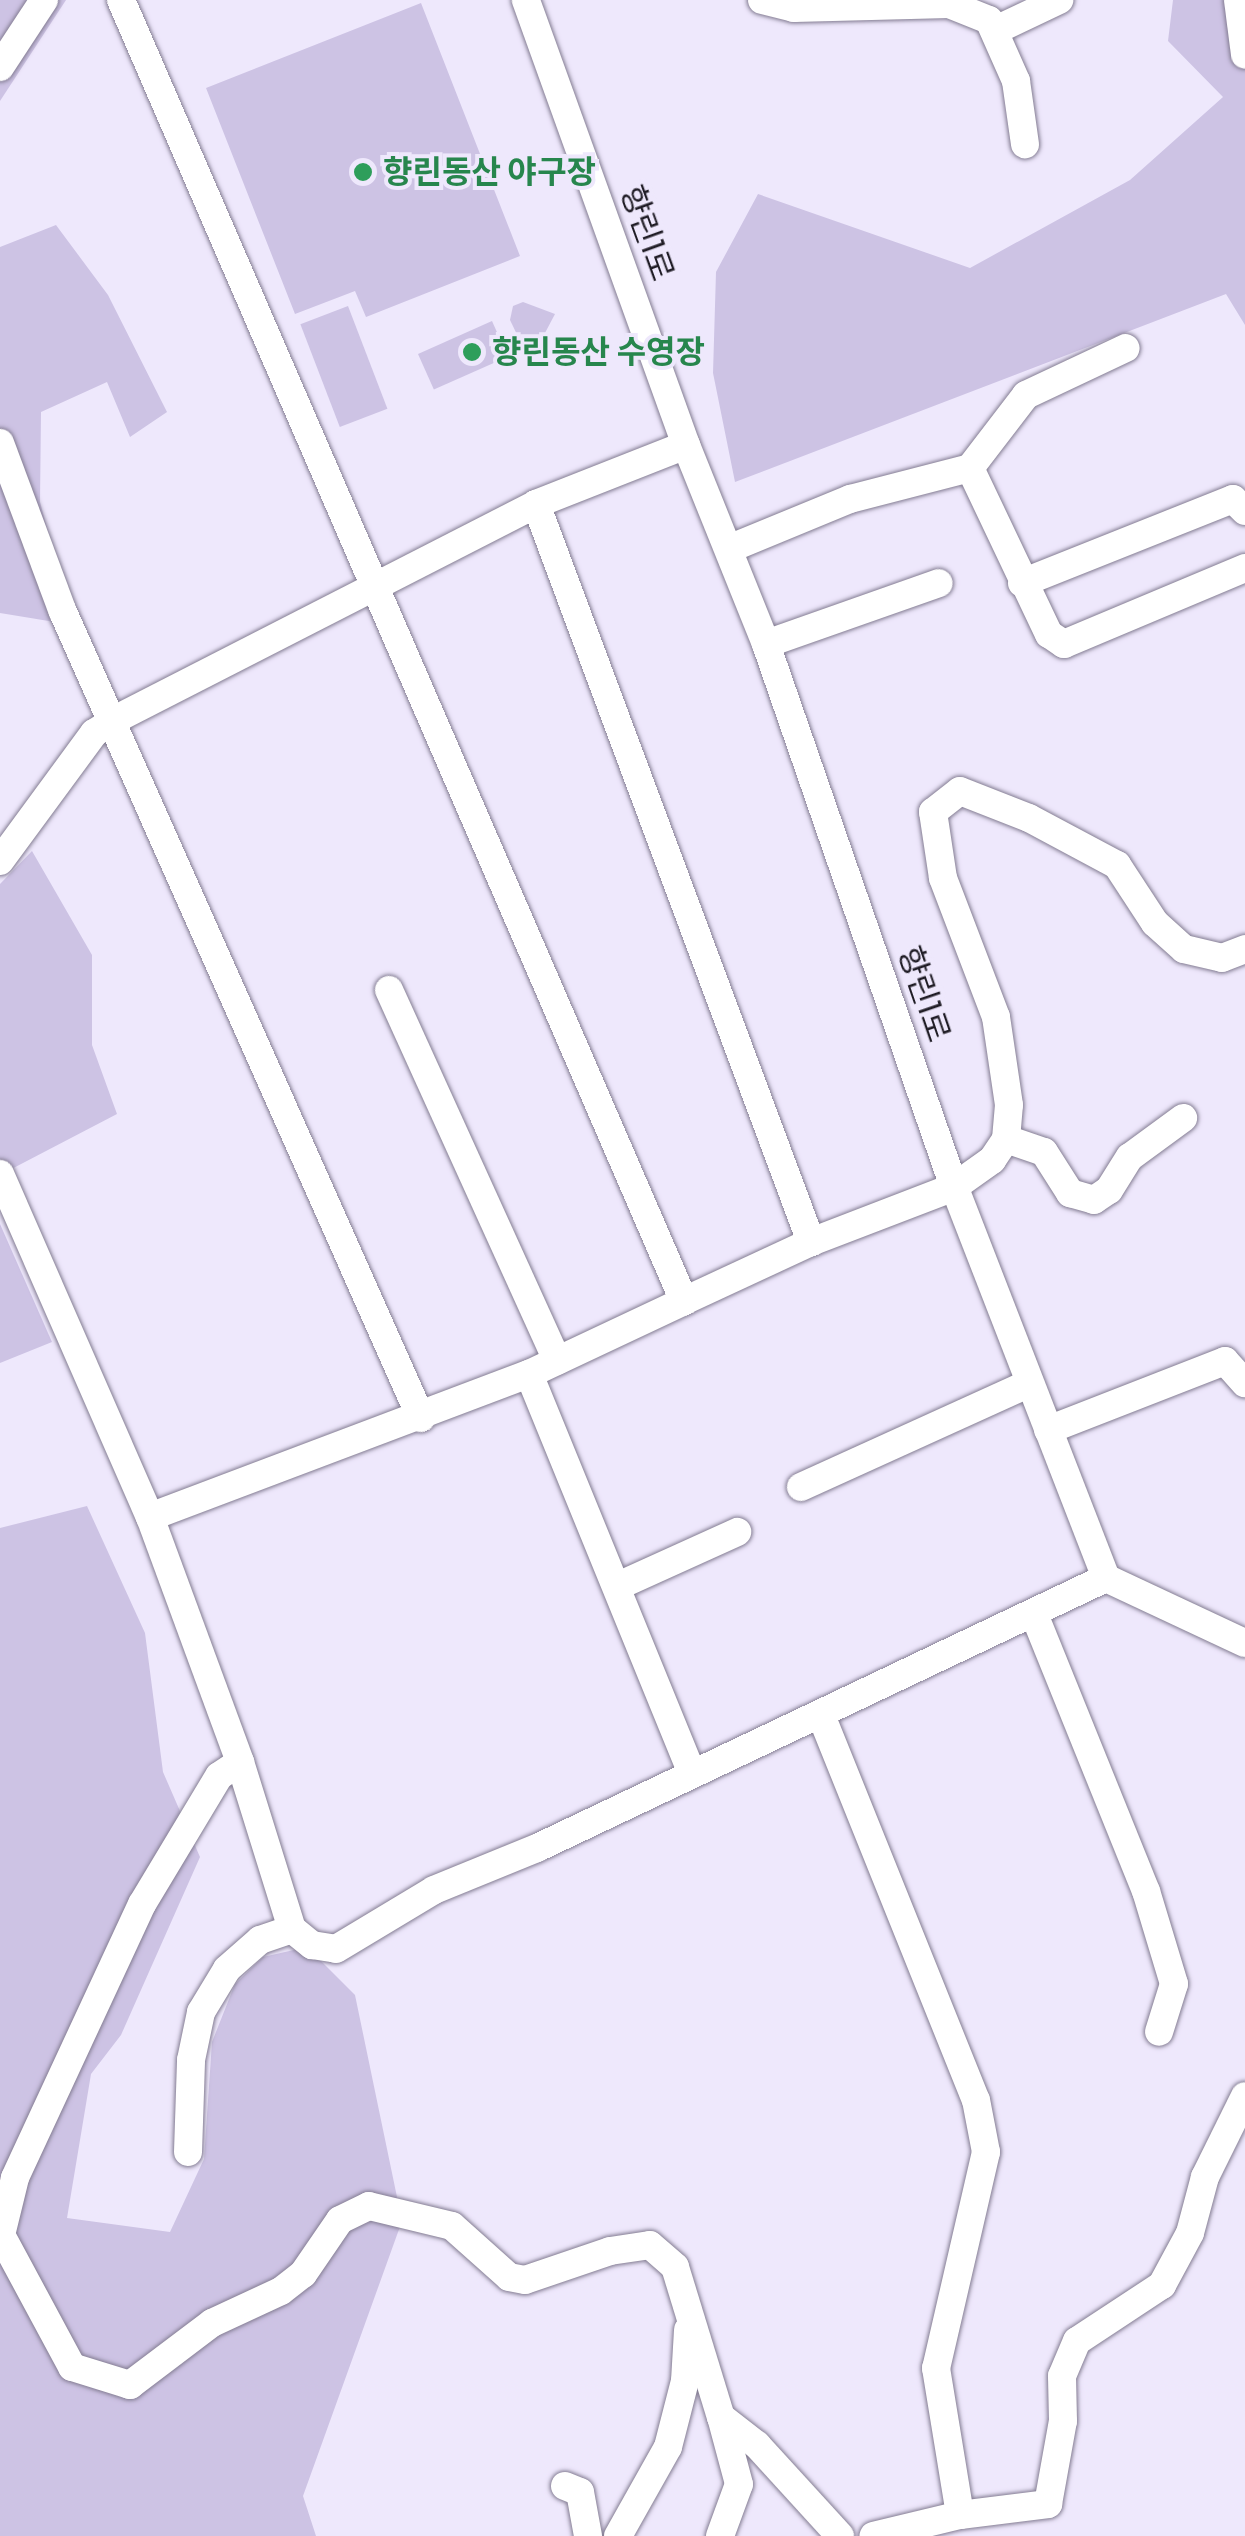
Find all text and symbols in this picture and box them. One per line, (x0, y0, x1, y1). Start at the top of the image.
place label: 향린동산 야구장 (383, 153, 596, 191)
marker: 향린동산 야구장 (352, 161, 374, 183)
street label: 향린1로 (612, 180, 682, 286)
place label: 향린동산 수영장 (492, 333, 705, 371)
marker: 향린동산 수영장 (461, 341, 483, 363)
street label: 향린1로 (890, 941, 958, 1047)

